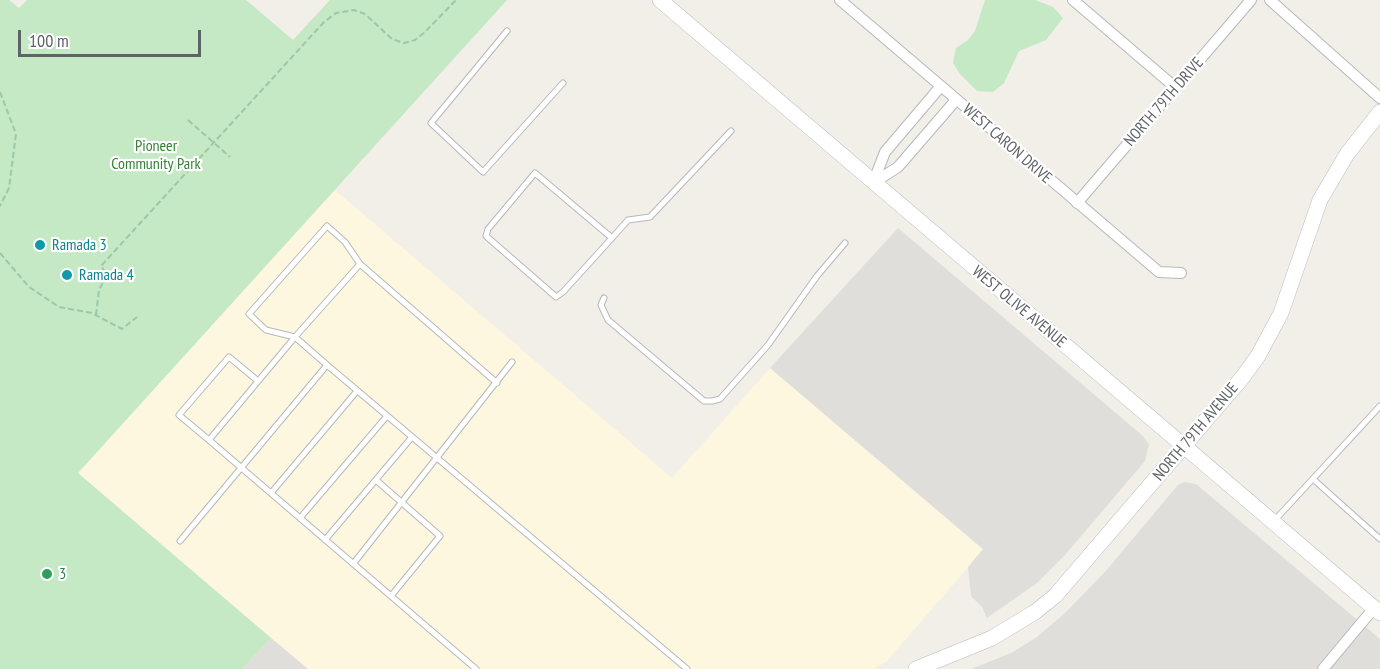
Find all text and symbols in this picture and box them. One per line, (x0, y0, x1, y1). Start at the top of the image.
scale bar (21, 18, 204, 56)
text: 100 m (29, 29, 69, 52)
street label: NORTH 79TH DRIVE (1120, 54, 1208, 150)
street label: WEST CARON DRIVE (959, 100, 1055, 188)
park label: Pioneer Community Park (111, 136, 201, 174)
place label: Ramada 3 (52, 235, 107, 255)
marker: Ramada 3 (33, 238, 47, 252)
street label: WEST OLIVE AVENUE (968, 262, 1070, 352)
place label: Ramada 4 (79, 265, 134, 285)
marker: Ramada 4 (60, 268, 74, 282)
street label: NORTH 79TH AVENUE (1149, 379, 1243, 485)
place label: 3 (59, 564, 66, 584)
marker: 3 (40, 567, 54, 581)

